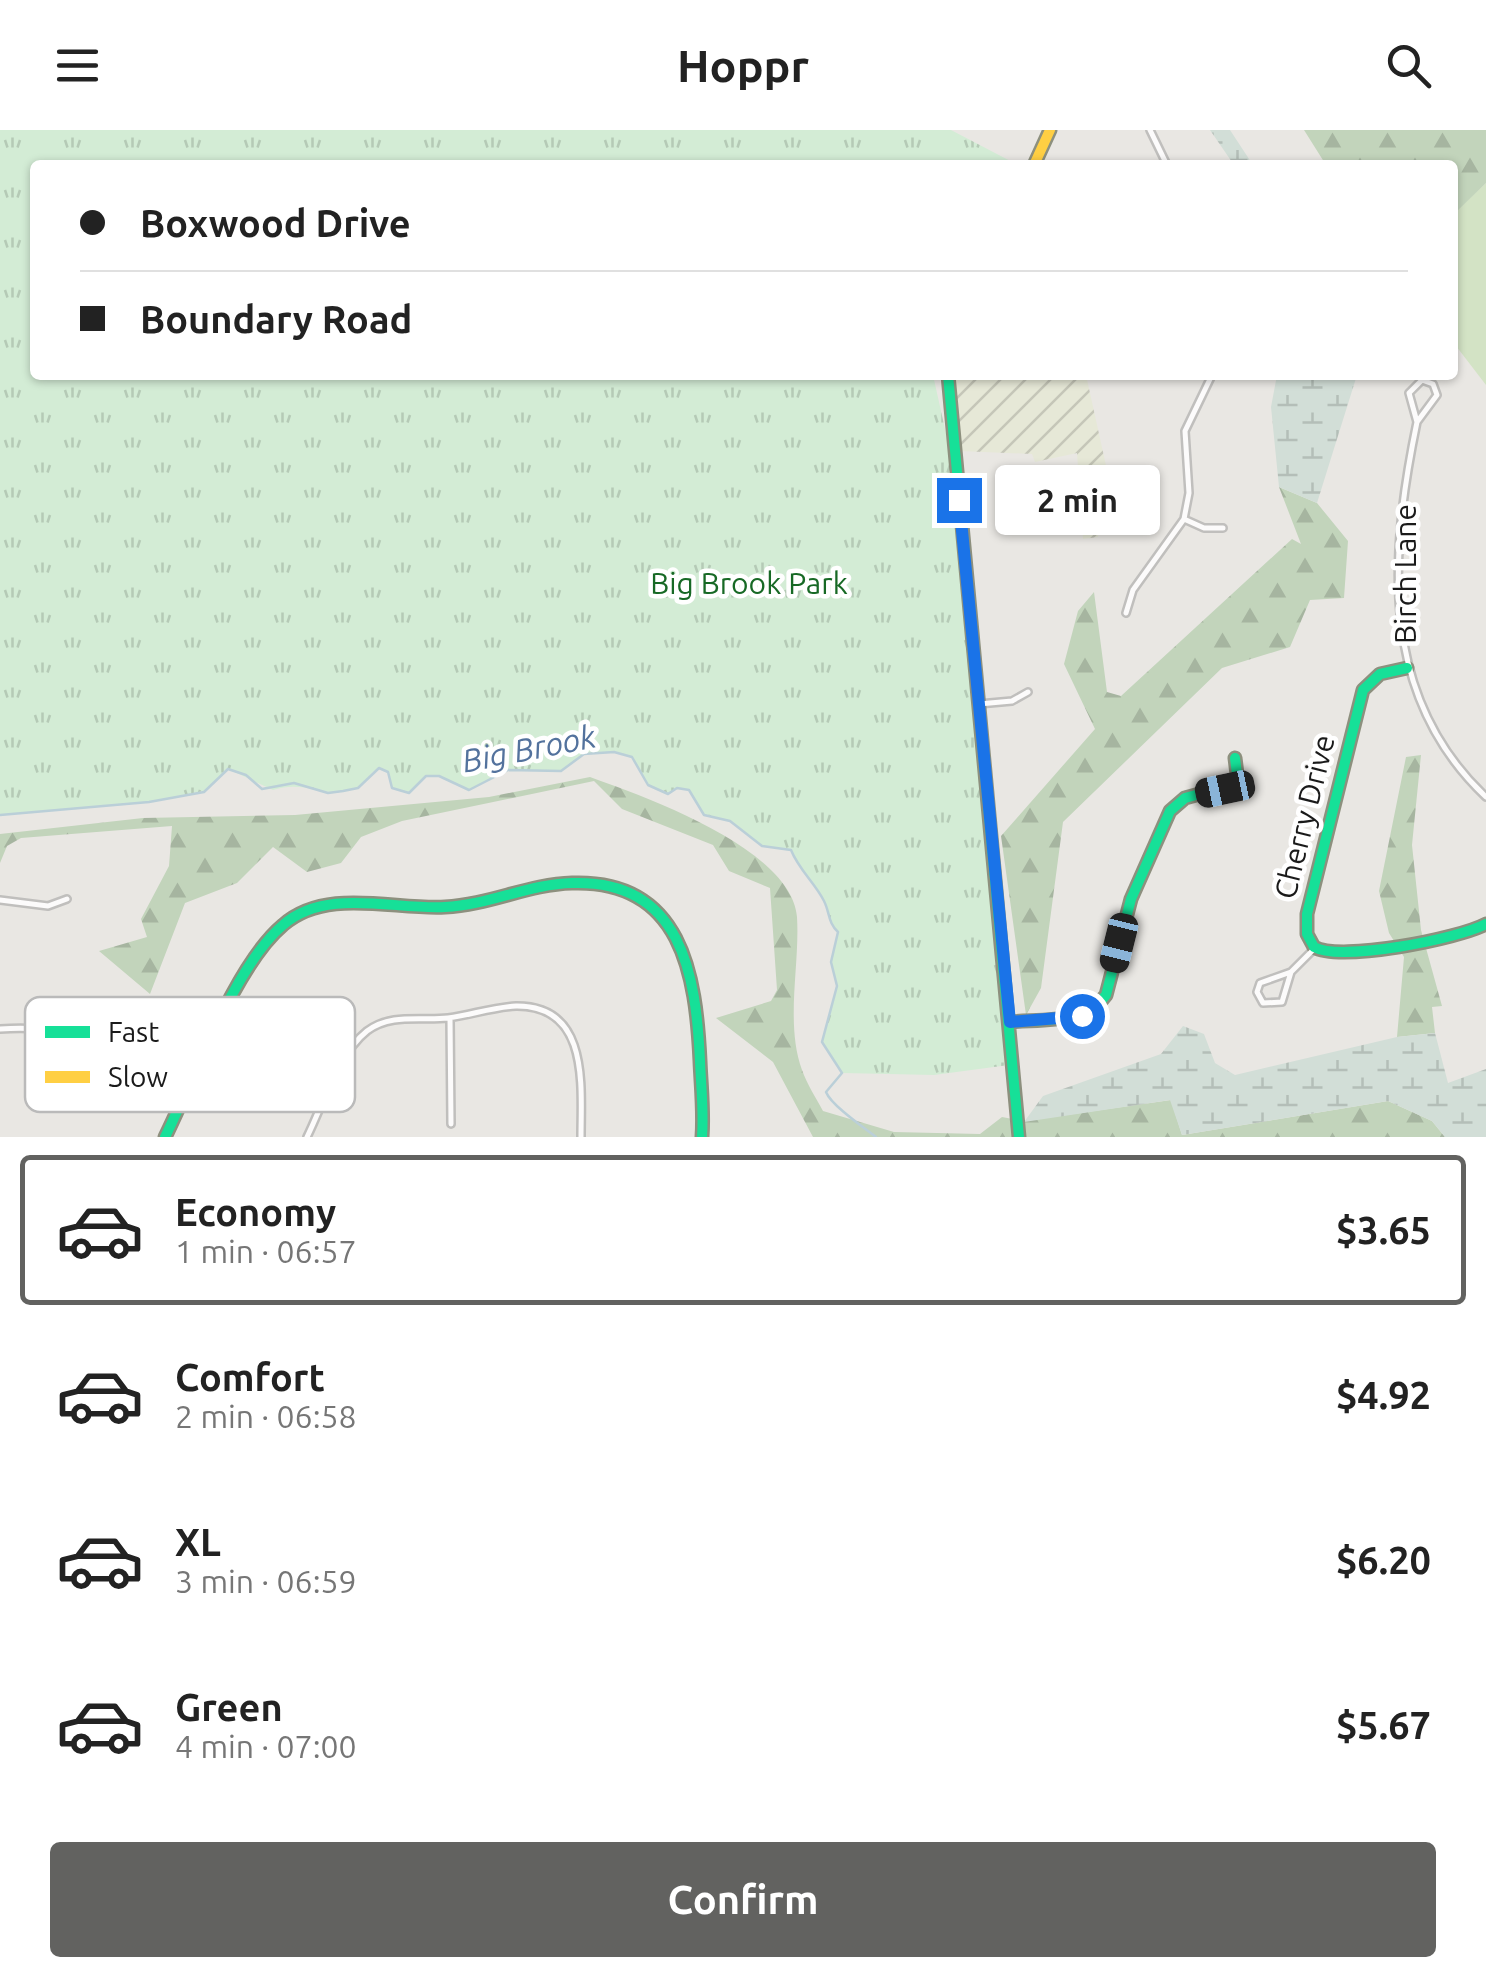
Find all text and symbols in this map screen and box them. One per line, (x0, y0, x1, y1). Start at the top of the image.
icon: menu (50, 38, 105, 93)
icon: search (1381, 38, 1436, 93)
text: Hoppr (677, 40, 809, 91)
text: Boxwood Drive (140, 202, 411, 244)
text: Boundary Road (140, 298, 412, 340)
callout: 2 min (994, 465, 1159, 535)
route end (937, 478, 982, 523)
text: 2 min (1037, 482, 1118, 518)
street label: Birch Lane (1388, 504, 1422, 644)
park label: Big Brook Park (650, 566, 848, 600)
water label: Big Brook (459, 717, 599, 779)
street label: Cherry Drive (1267, 731, 1341, 902)
car (1193, 768, 1257, 810)
car (1097, 910, 1141, 976)
route start (1060, 994, 1105, 1039)
legend (25, 997, 355, 1112)
text: Fast (108, 1016, 159, 1047)
text: Slow (108, 1061, 168, 1092)
icon: car (55, 1185, 145, 1275)
text: Economy (175, 1191, 336, 1233)
text: $3.65 (1336, 1209, 1431, 1251)
text: 1 min · 06:57 (175, 1233, 357, 1269)
icon: car (55, 1350, 145, 1440)
text: Comfort (175, 1356, 325, 1398)
text: $4.92 (1336, 1374, 1431, 1416)
text: 2 min · 06:58 (175, 1398, 357, 1434)
icon: car (55, 1515, 145, 1605)
text: XL (175, 1521, 221, 1563)
text: $6.20 (1336, 1539, 1431, 1581)
text: 3 min · 06:59 (175, 1563, 357, 1599)
icon: car (55, 1680, 145, 1770)
text: Green (175, 1686, 283, 1728)
text: $5.67 (1336, 1704, 1431, 1746)
text: 4 min · 07:00 (175, 1728, 357, 1764)
button: Confirm (50, 1842, 1436, 1957)

